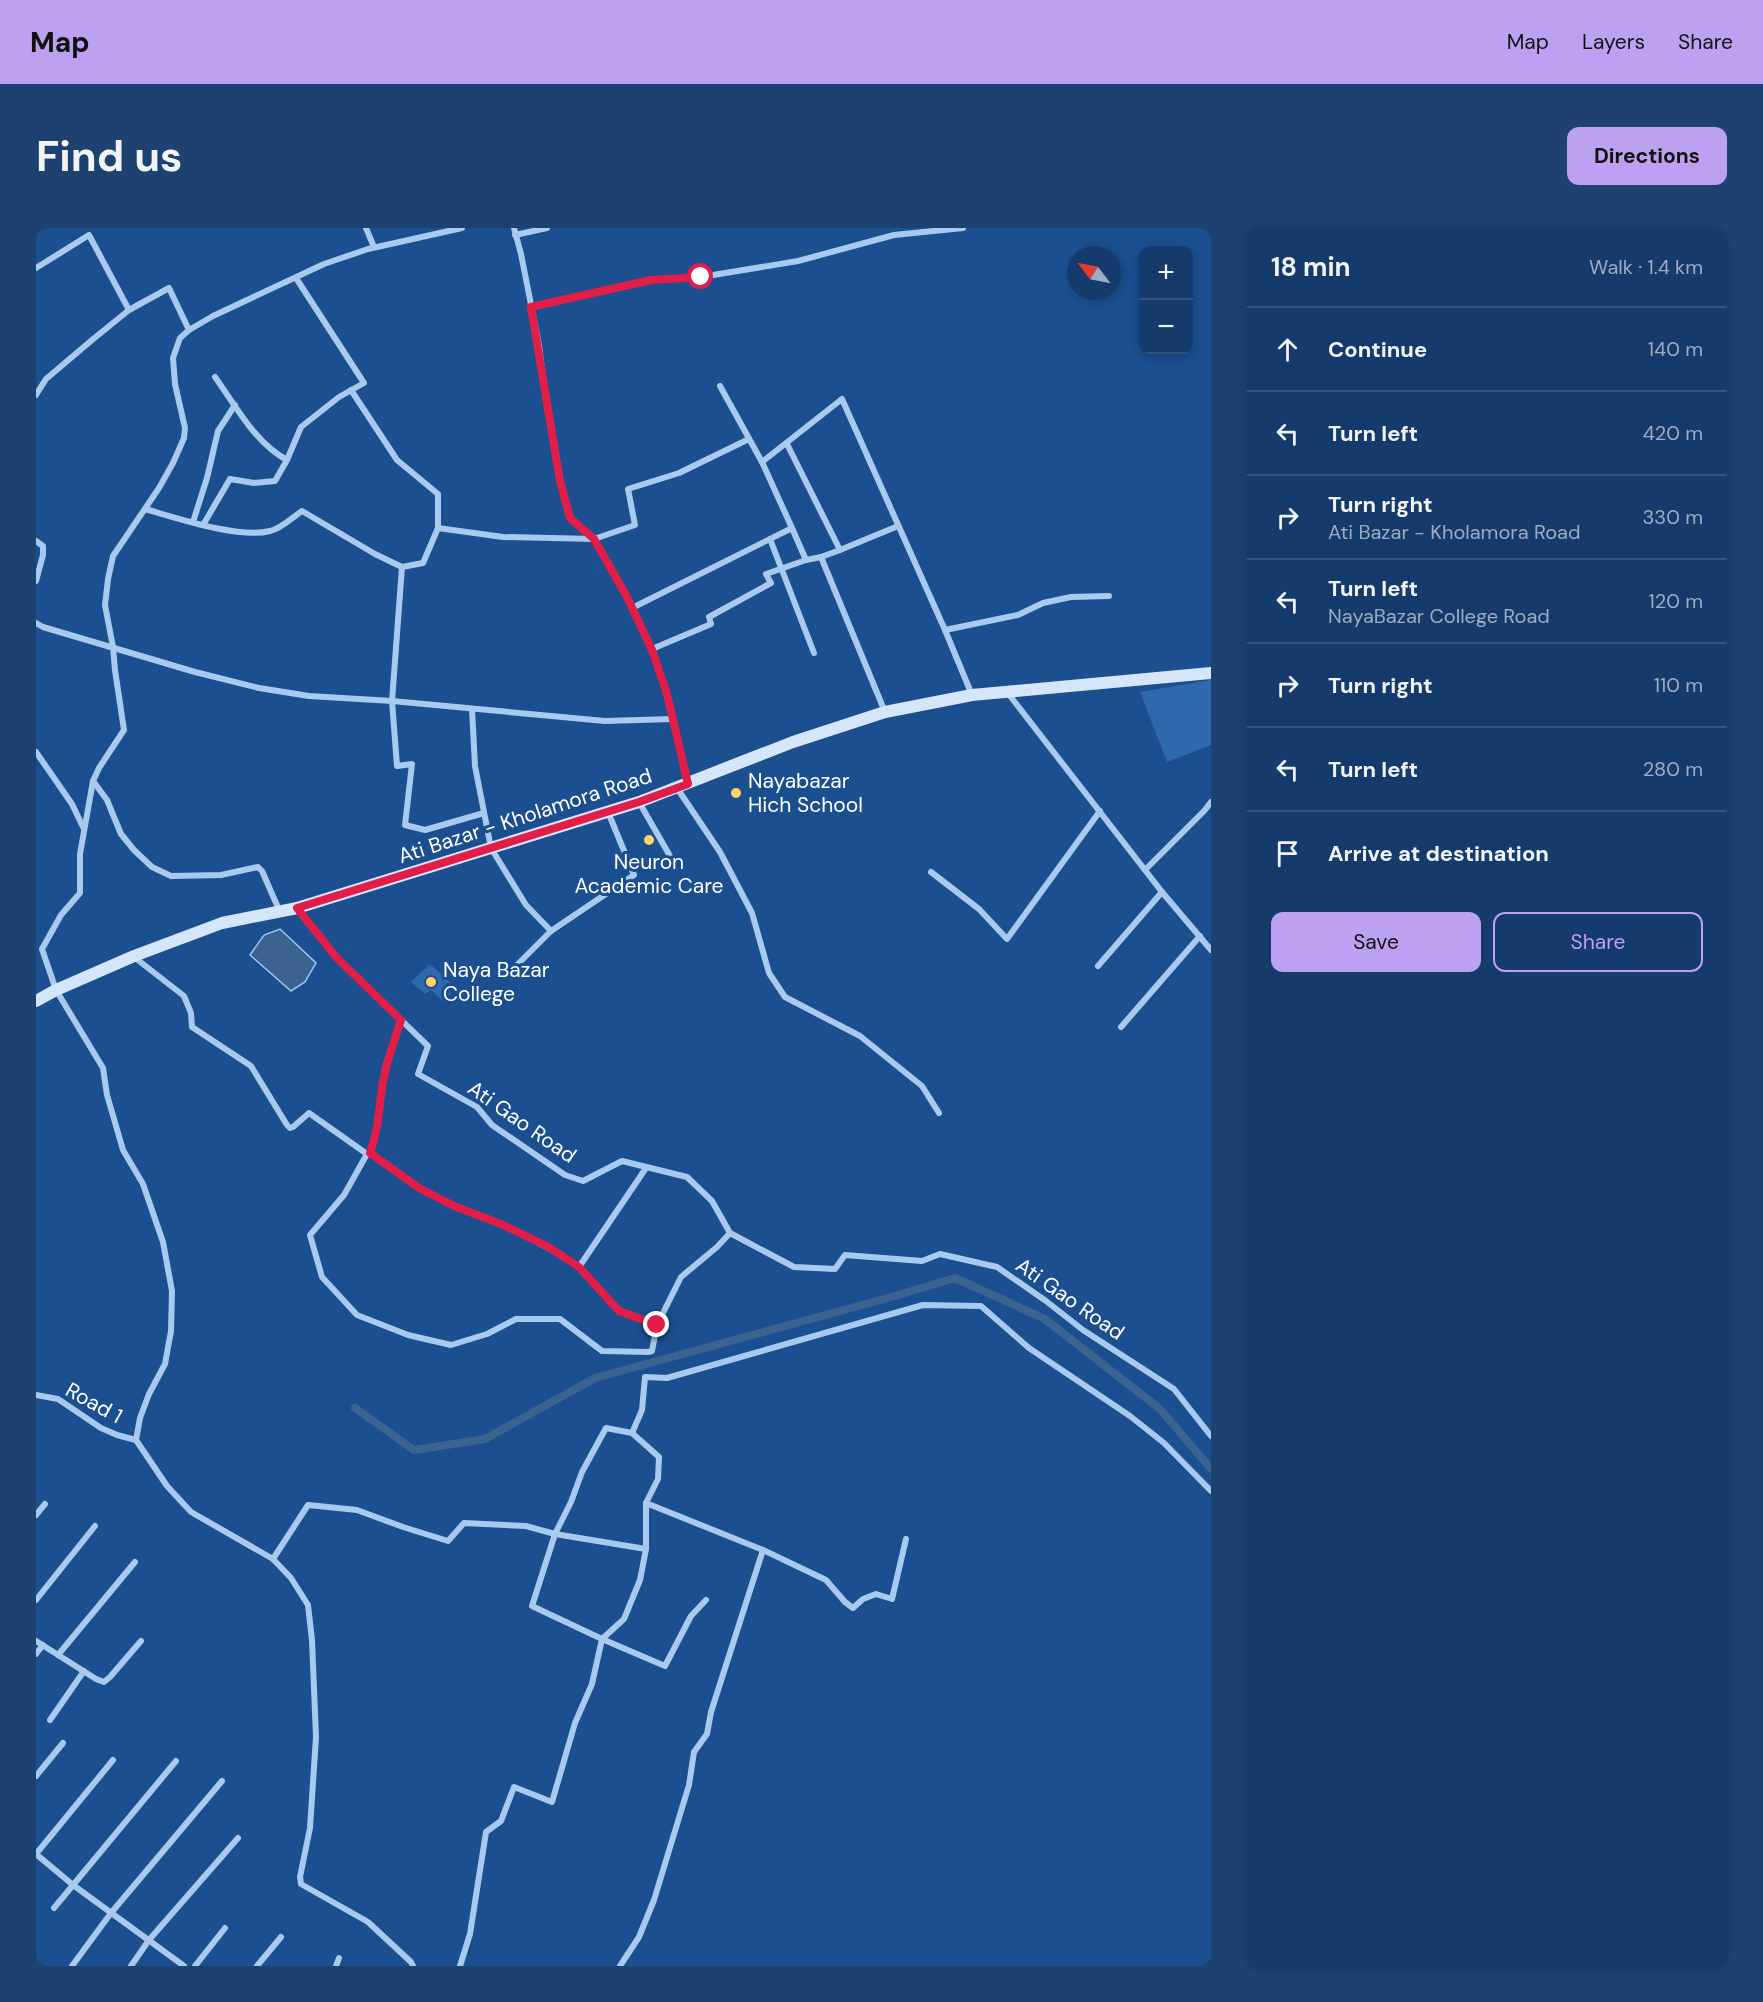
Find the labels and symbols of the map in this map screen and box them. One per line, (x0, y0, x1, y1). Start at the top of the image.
north arrow (1067, 246, 1121, 300)
route start (687, 263, 713, 289)
street label: Ati Bazar - Kholamora Road (395, 762, 655, 870)
place label: Nayabazar Hich School (748, 767, 863, 819)
marker: Nayabazar Hich School (729, 786, 743, 800)
marker: Neuron Academic Care (642, 833, 656, 847)
place label: Neuron Academic Care (574, 848, 724, 900)
place label: Naya Bazar College (443, 956, 550, 1008)
marker: Naya Bazar College (424, 975, 438, 989)
street label: Ati Gao Road (462, 1074, 582, 1170)
street label: Ati Gao Road (1010, 1251, 1130, 1347)
route end (643, 1311, 669, 1337)
street label: Road 1 (61, 1376, 127, 1430)

